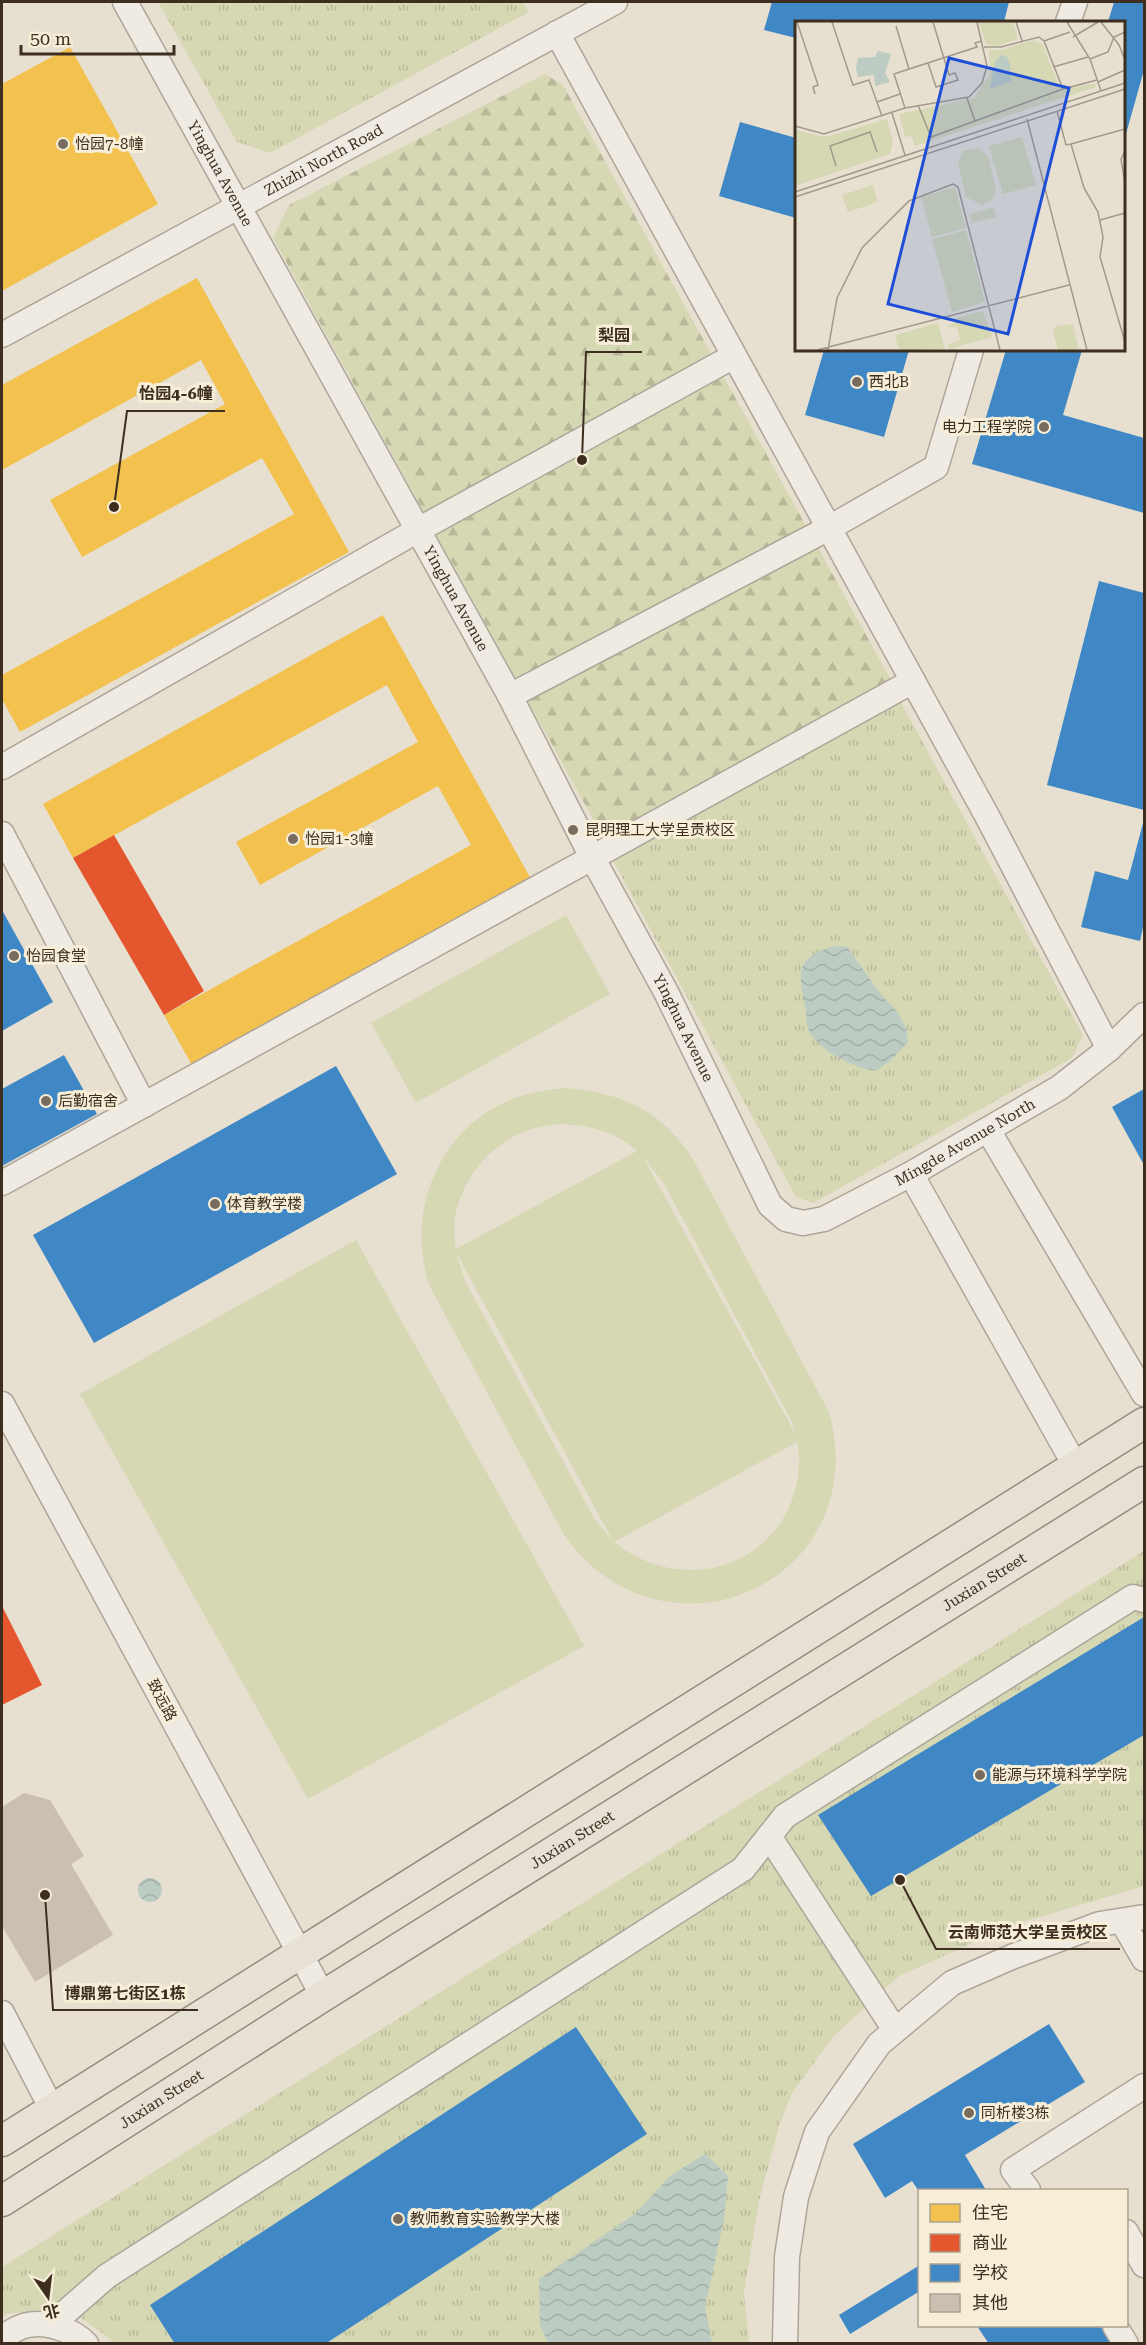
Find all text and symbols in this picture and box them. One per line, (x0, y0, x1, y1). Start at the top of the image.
scale bar (21, 18, 174, 56)
inset map (795, 21, 1125, 351)
text: 50 m (30, 28, 71, 49)
street label: Yinghua Avenue (184, 117, 257, 229)
street label: Zhizhi North Road (261, 121, 387, 200)
place label: 怡园7-8幢 (75, 135, 143, 153)
marker: 怡园7-8幢 (56, 137, 70, 151)
callout: 梨园 (586, 318, 642, 352)
text: 梨园 (598, 326, 630, 345)
place label: 西北B (869, 373, 909, 391)
marker: 西北B (850, 375, 864, 389)
callout: 怡园4-6幢 (127, 377, 225, 411)
text: 怡园4-6幢 (139, 384, 213, 403)
place label: 电力工程学院 (942, 418, 1032, 436)
marker: 电力工程学院 (1037, 420, 1051, 434)
street label: Yinghua Avenue (419, 542, 492, 654)
place label: 昆明理工大学呈贡校区 (585, 821, 735, 839)
marker: 昆明理工大学呈贡校区 (566, 823, 580, 837)
place label: 怡园1-3幢 (305, 830, 373, 848)
marker: 怡园1-3幢 (286, 832, 300, 846)
place label: 怡园食堂 (26, 947, 86, 965)
marker: 怡园食堂 (7, 949, 21, 963)
street label: Yinghua Avenue (649, 971, 717, 1085)
place label: 后勤宿舍 (58, 1092, 118, 1110)
marker: 后勤宿舍 (39, 1094, 53, 1108)
street label: Mingde Avenue North (892, 1095, 1039, 1190)
place label: 体育教学楼 (227, 1195, 302, 1213)
marker: 体育教学楼 (208, 1197, 222, 1211)
street label: Juxian Street (939, 1549, 1030, 1615)
street label: 致远路 (143, 1676, 181, 1724)
place label: 能源与环境科学学院 (992, 1766, 1127, 1784)
marker: 能源与环境科学学院 (973, 1768, 987, 1782)
street label: Juxian Street (527, 1807, 618, 1873)
callout: 云南师范大学呈贡校区 (936, 1915, 1120, 1949)
text: 云南师范大学呈贡校区 (948, 1923, 1108, 1942)
callout: 博鼎第七街区1栋 (53, 1976, 198, 2010)
text: 博鼎第七街区1栋 (65, 1984, 185, 2003)
street label: Juxian Street (116, 2066, 207, 2133)
place label: 同析楼3栋 (981, 2104, 1049, 2122)
marker: 同析楼3栋 (962, 2106, 976, 2120)
legend (918, 2189, 1128, 2327)
text: 住宅 (972, 2202, 1008, 2223)
place label: 教师教育实验教学大楼 (410, 2210, 560, 2228)
marker: 教师教育实验教学大楼 (391, 2212, 405, 2226)
text: 商业 (972, 2232, 1008, 2253)
text: 学校 (972, 2262, 1008, 2283)
north arrow (18, 2267, 78, 2327)
text: 其他 (972, 2292, 1008, 2313)
text: 北 (41, 2300, 62, 2322)

